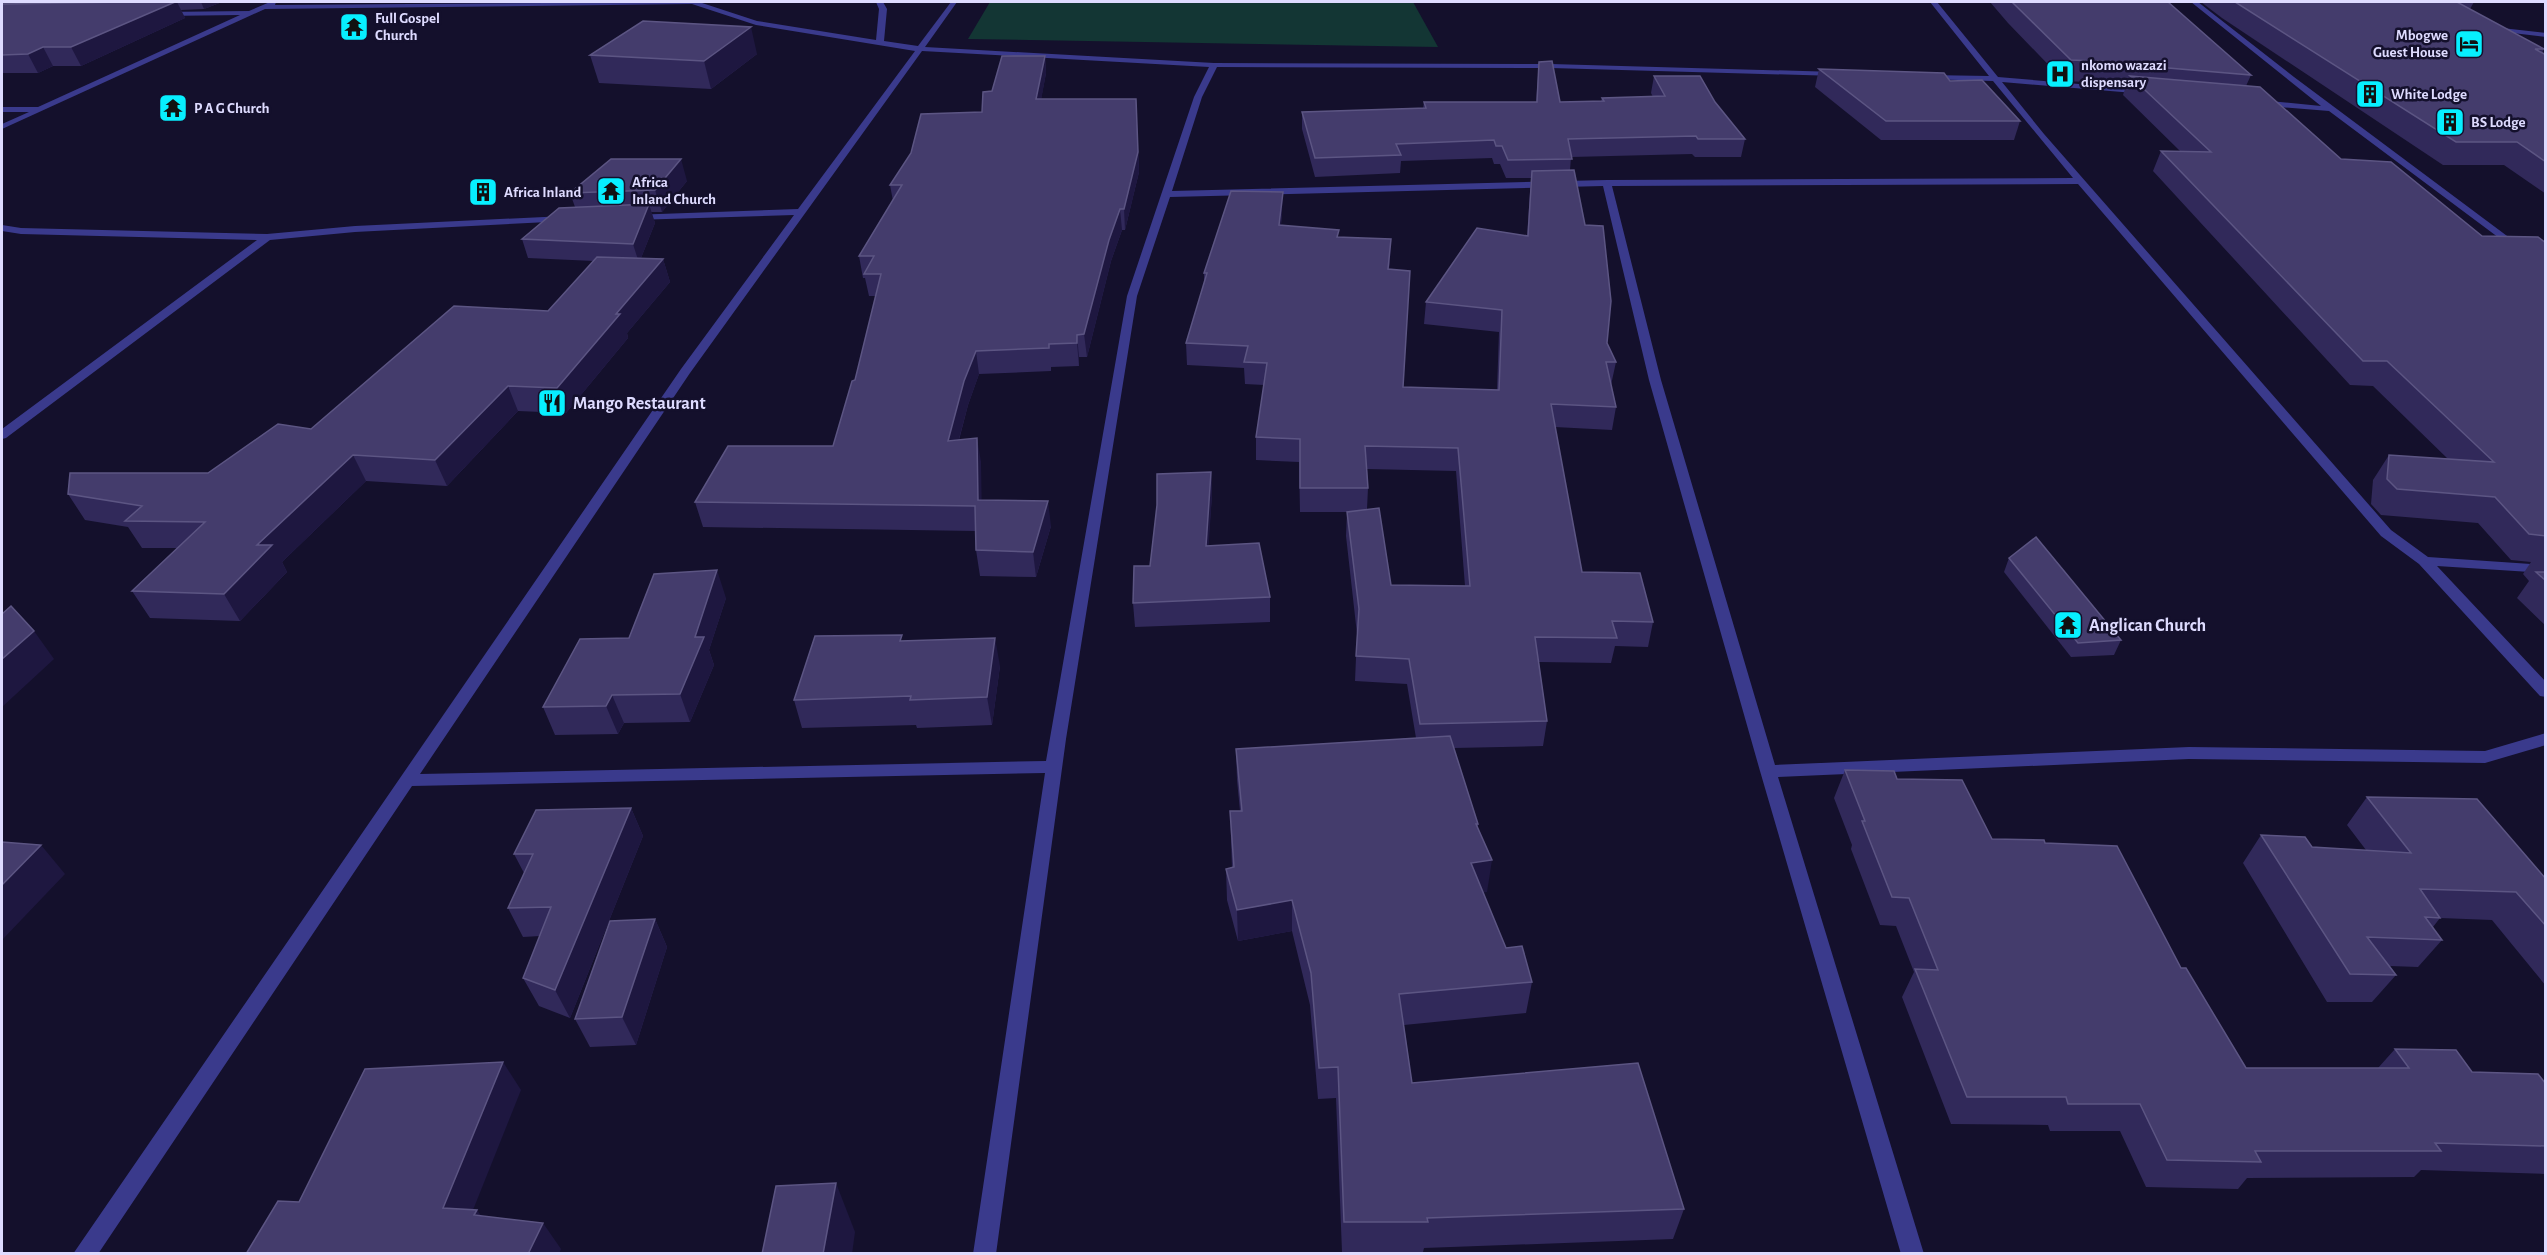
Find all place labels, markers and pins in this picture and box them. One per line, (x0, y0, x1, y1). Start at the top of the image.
temple icon: Full Gospel Church (338, 11, 370, 43)
place label: Full Gospel Church (375, 11, 440, 43)
place label: Mbogwe Guest House (2373, 28, 2448, 60)
hotel icon: Mbogwe Guest House (2453, 28, 2485, 60)
hospital icon: nkomo wazazi dispensary (2044, 58, 2076, 90)
place label: nkomo wazazi dispensary (2081, 58, 2167, 90)
building icon: White Lodge (2354, 78, 2386, 110)
place label: White Lodge (2391, 87, 2467, 102)
temple icon: P A G Church (157, 92, 189, 124)
place label: P A G Church (194, 101, 270, 116)
building icon: BS Lodge (2434, 106, 2466, 138)
place label: BS Lodge (2471, 115, 2526, 130)
temple icon: Africa Inland Church (595, 175, 627, 207)
place label: Africa Inland Church (632, 175, 716, 207)
building icon: Africa Inland (467, 176, 499, 208)
place label: Africa Inland (504, 185, 581, 200)
restaurant icon: Mango Restaurant (536, 387, 568, 419)
place label: Mango Restaurant (573, 395, 705, 413)
temple icon: Anglican Church (2052, 609, 2084, 641)
place label: Anglican Church (2089, 617, 2206, 635)

